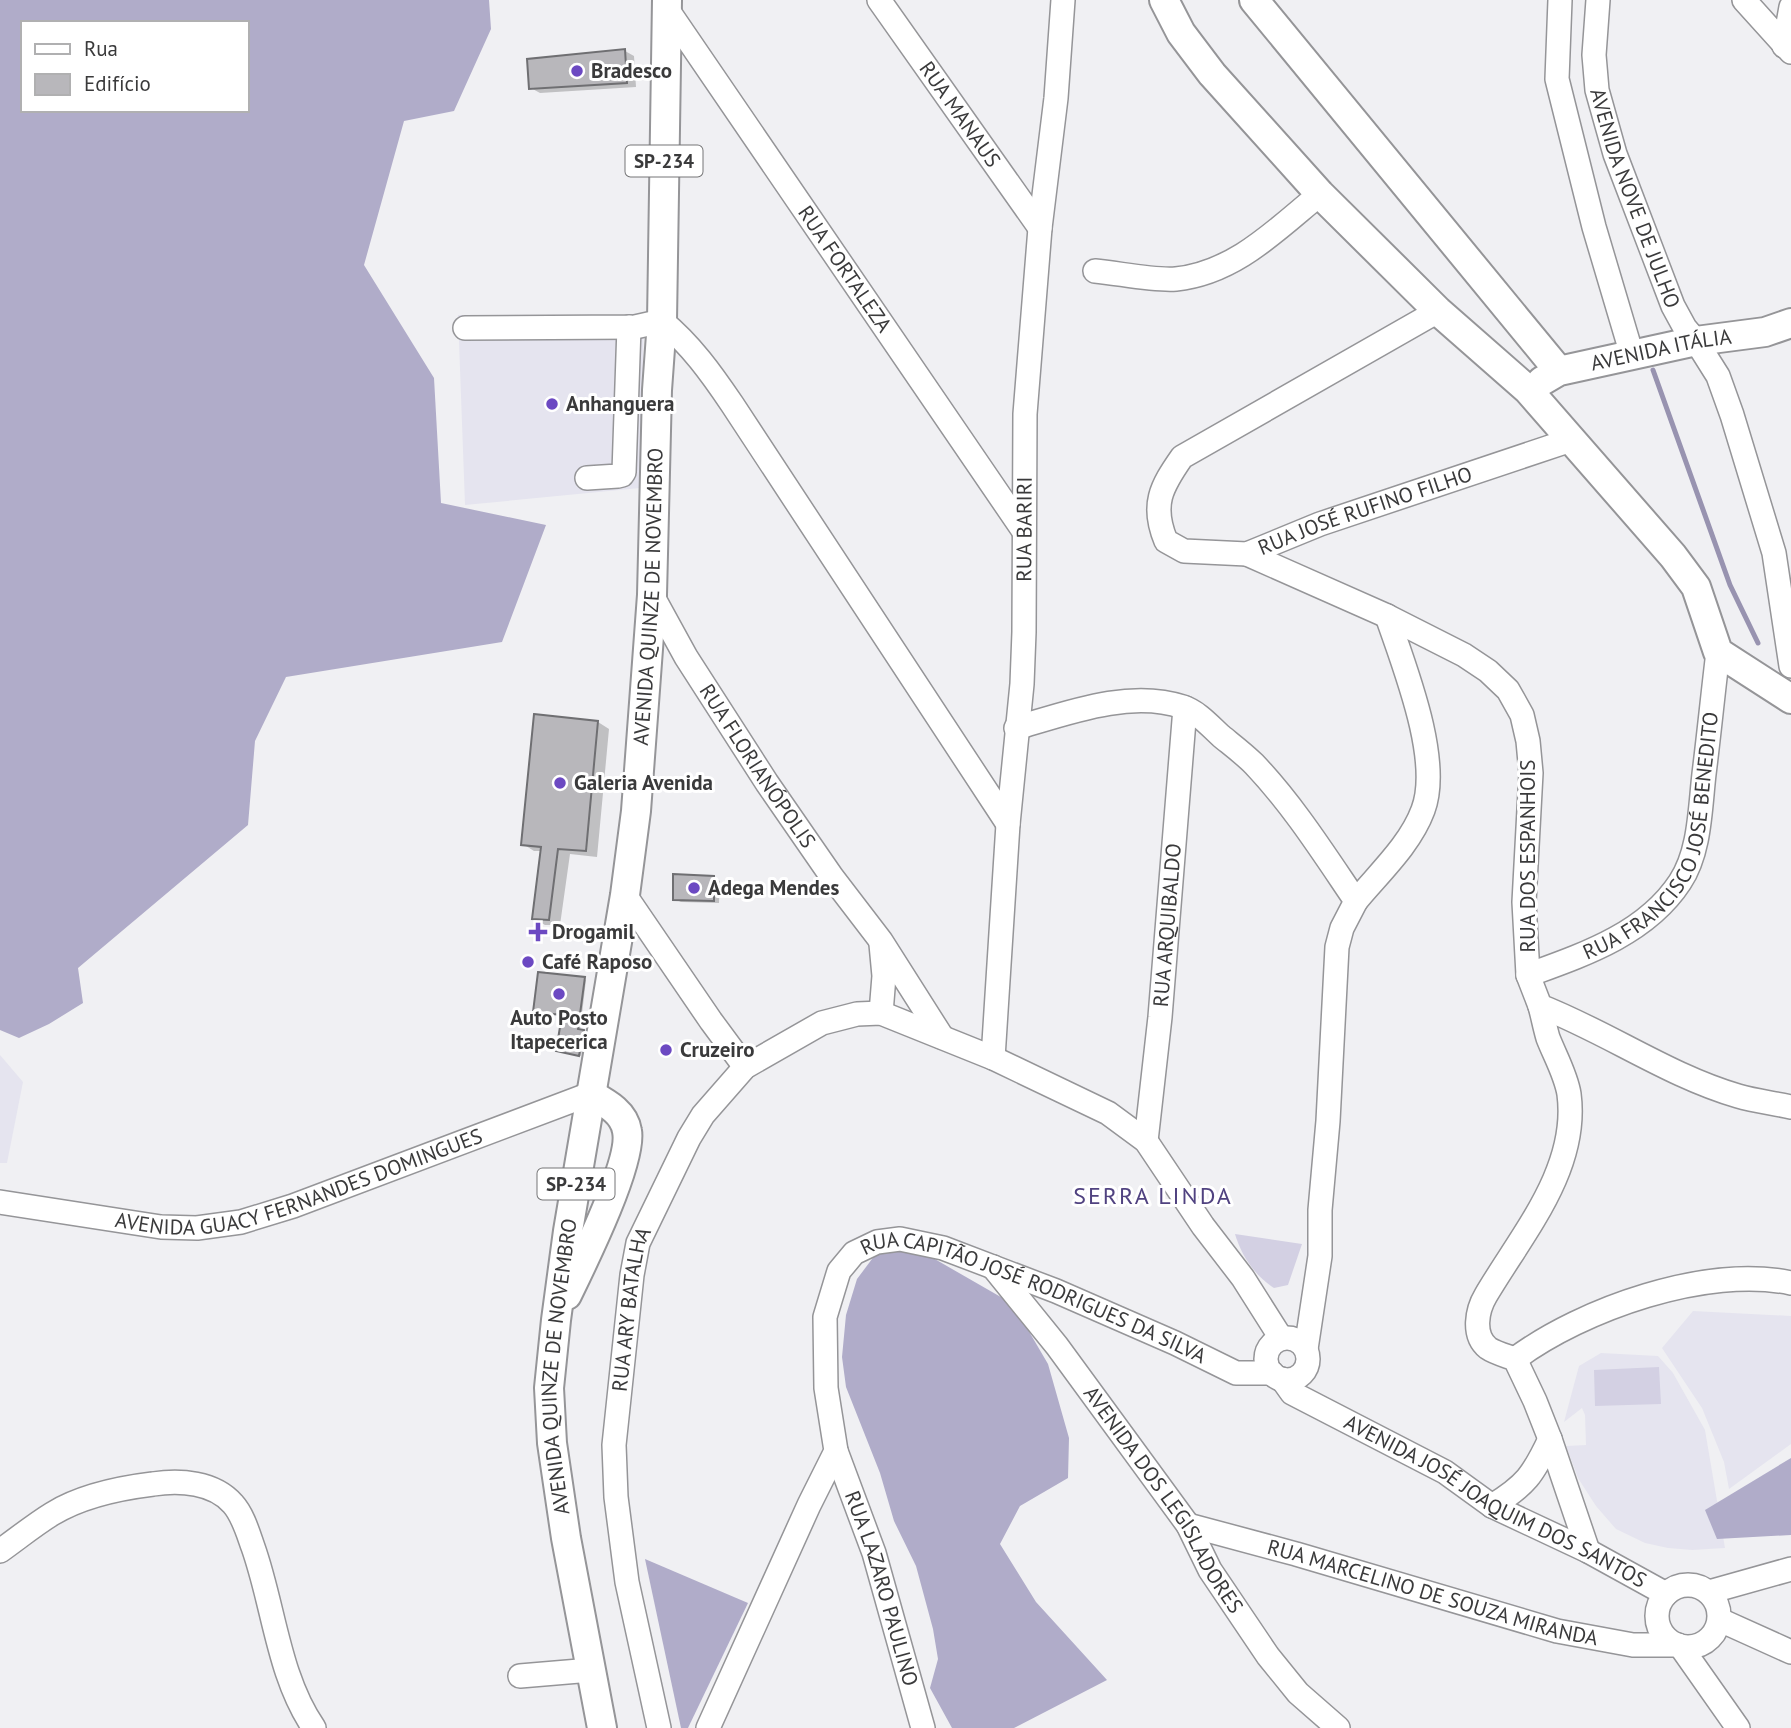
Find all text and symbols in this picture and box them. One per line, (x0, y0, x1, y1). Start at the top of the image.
legend (21, 21, 248, 112)
text: Rua (84, 35, 118, 62)
street label: RUA MANAUS (914, 56, 1007, 172)
place label: Bradesco (591, 57, 672, 84)
marker: Bradesco (569, 63, 585, 79)
text: Edifício (84, 70, 151, 97)
street label: AVENIDA NOVE DE JULHO (1584, 85, 1687, 312)
road number: SP-234 (626, 146, 702, 176)
street label: RUA FORTALEZA (792, 200, 898, 338)
street label: AVENIDA ITÁLIA (1588, 322, 1734, 377)
place label: Anhanguera (566, 390, 674, 417)
marker: Anhanguera (544, 396, 560, 412)
street label: AVENIDA QUINZE DE NOVEMBRO (627, 447, 669, 746)
street label: RUA JOSÉ RUFINO FILHO (1254, 460, 1476, 561)
street label: RUA BARIRI (1010, 477, 1038, 582)
street label: RUA FLORIANÓPOLIS (694, 679, 822, 853)
street label: RUA FRANCISCO JOSÉ BENEDITO (1579, 710, 1724, 965)
street label: RUA DOS ESPANHOIS (1514, 759, 1541, 953)
place label: Galeria Avenida (574, 769, 713, 796)
marker: Galeria Avenida (552, 775, 568, 791)
street label: RUA ARQUIBALDO (1147, 842, 1187, 1008)
place label: Adega Mendes (708, 874, 839, 901)
marker: Adega Mendes (686, 880, 702, 896)
place label: Drogamil (552, 918, 635, 945)
marker: Drogamil (530, 924, 546, 940)
place label: Café Raposo (542, 948, 652, 975)
marker: Café Raposo (520, 954, 536, 970)
marker: Auto Posto Itapecerica (551, 986, 567, 1002)
place label: Auto Posto Itapecerica (510, 1004, 608, 1055)
place label: Cruzeiro (680, 1036, 755, 1063)
marker: Cruzeiro (658, 1042, 674, 1058)
street label: AVENIDA GUACY FERNANDES DOMINGUES (113, 1122, 486, 1241)
road number: SP-234 (538, 1168, 614, 1200)
district label: SERRA LINDA (1073, 1180, 1233, 1211)
street label: AVENIDA QUINZE DE NOVEMBRO (535, 1216, 583, 1517)
street label: RUA ARY BATALHA (606, 1222, 657, 1393)
street label: RUA CAPITÃO JOSÉ RODRIGUES DA SILVA (856, 1225, 1211, 1370)
street label: AVENIDA DOS LEGISLADORES (1078, 1381, 1249, 1618)
street label: AVENIDA JOSÉ JOAQUIM DOS SANTOS (1340, 1408, 1651, 1594)
street label: RUA LAZARO PAULINO (839, 1487, 925, 1689)
street label: RUA MARCELINO DE SOUZA MIRANDA (1264, 1533, 1601, 1651)

